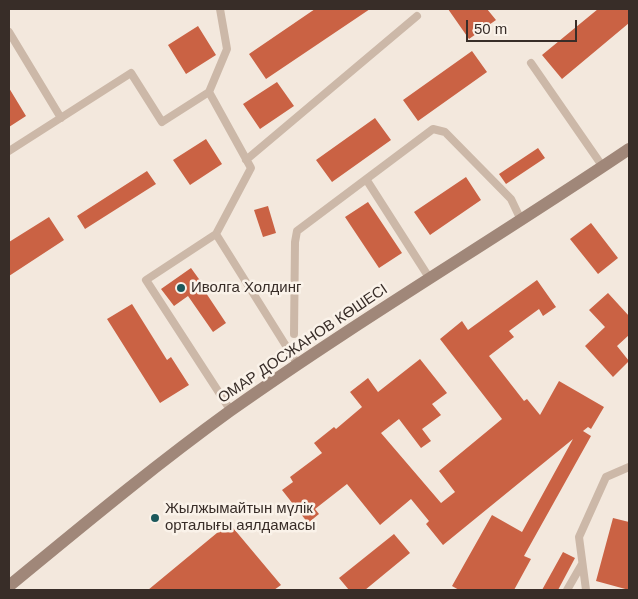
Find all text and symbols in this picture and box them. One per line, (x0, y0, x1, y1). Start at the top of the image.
scale bar (468, 10, 579, 42)
text: 50 m (474, 20, 507, 37)
place label: Иволга Холдинг (191, 279, 301, 297)
street label: ОМАР ДОСЖАНОВ КӨШЕСІ (215, 280, 391, 408)
marker: Иволга Холдинг (175, 282, 187, 294)
place label: Жылжымайтын мүлік орталығы аялдамасы (165, 500, 316, 535)
marker: Жылжымайтын мүлік орталығы аялдамасы (149, 512, 161, 524)

